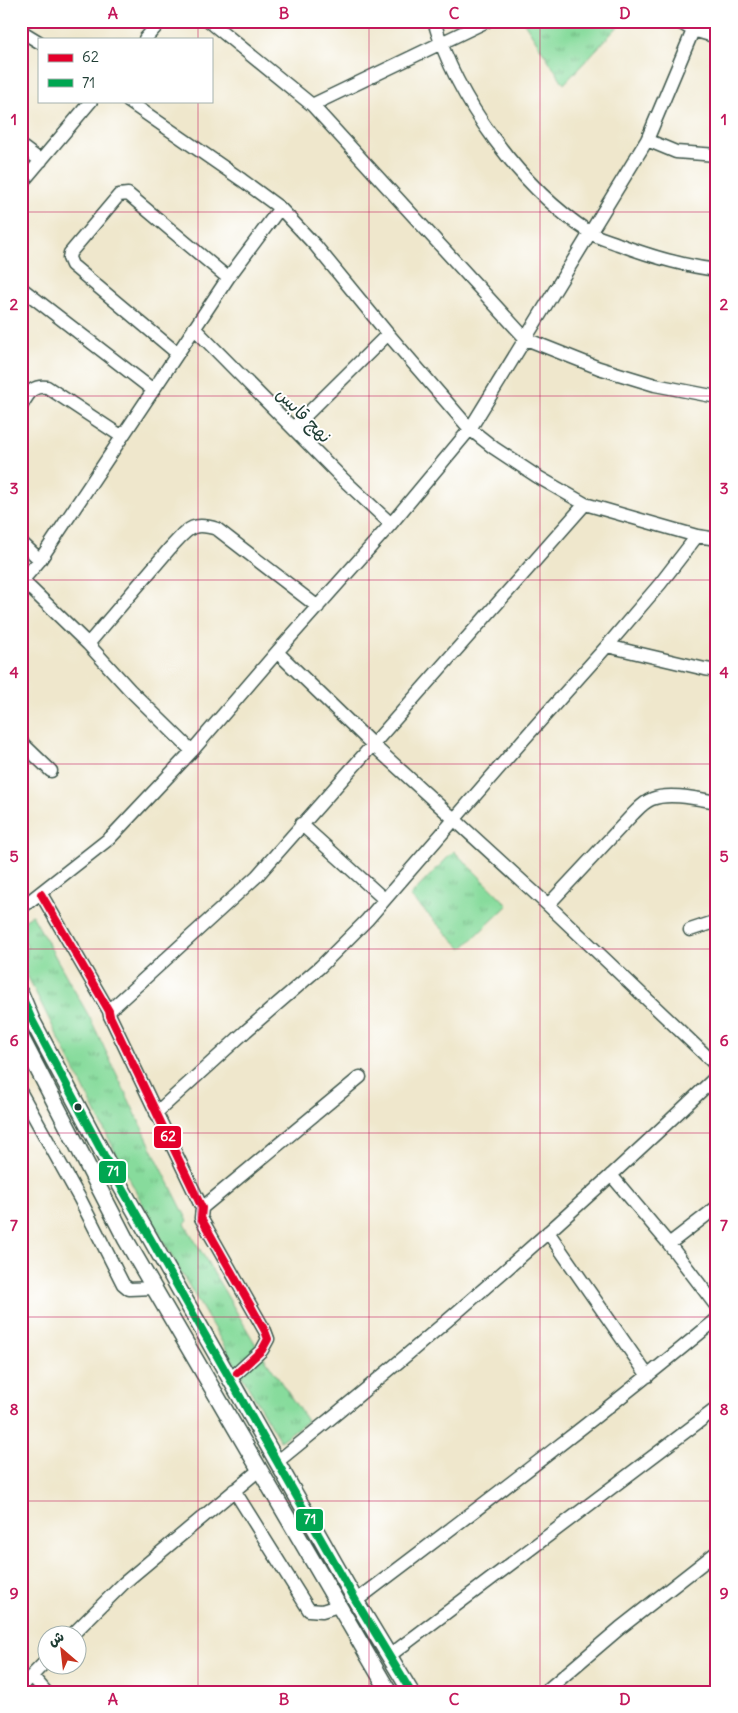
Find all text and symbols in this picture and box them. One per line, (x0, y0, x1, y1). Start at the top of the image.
text: A (108, 3, 118, 23)
text: B (279, 3, 290, 23)
text: C (449, 3, 460, 23)
text: D (619, 3, 631, 23)
legend (38, 38, 212, 102)
text: 62 (82, 47, 99, 66)
text: 71 (82, 73, 95, 92)
text: 1 (11, 109, 17, 129)
text: 1 (721, 109, 727, 129)
text: 2 (10, 294, 19, 314)
text: 2 (720, 294, 729, 314)
street label: نهج قابس (271, 382, 337, 448)
text: 3 (9, 478, 19, 498)
text: 3 (719, 478, 729, 498)
text: 4 (9, 662, 19, 682)
text: 4 (719, 662, 729, 682)
text: 5 (9, 846, 19, 866)
text: 5 (719, 846, 729, 866)
text: 6 (9, 1030, 19, 1050)
text: 6 (719, 1030, 729, 1050)
unlabelled marker (73, 1102, 83, 1112)
line badge: 62 (153, 1125, 182, 1149)
text: 62 (160, 1127, 176, 1145)
line badge: 71 (98, 1160, 127, 1184)
text: 71 (107, 1162, 119, 1180)
text: 7 (10, 1215, 18, 1235)
text: 7 (720, 1215, 728, 1235)
text: 8 (9, 1399, 19, 1419)
text: 8 (719, 1399, 729, 1419)
line badge: 71 (295, 1508, 324, 1532)
text: 71 (304, 1510, 316, 1528)
text: 9 (9, 1583, 19, 1603)
text: 9 (719, 1583, 729, 1603)
north arrow (38, 1626, 88, 1676)
text: ش (45, 1627, 67, 1650)
text: A (108, 1689, 118, 1709)
text: B (279, 1689, 290, 1709)
text: C (449, 1689, 460, 1709)
text: D (619, 1689, 631, 1709)

